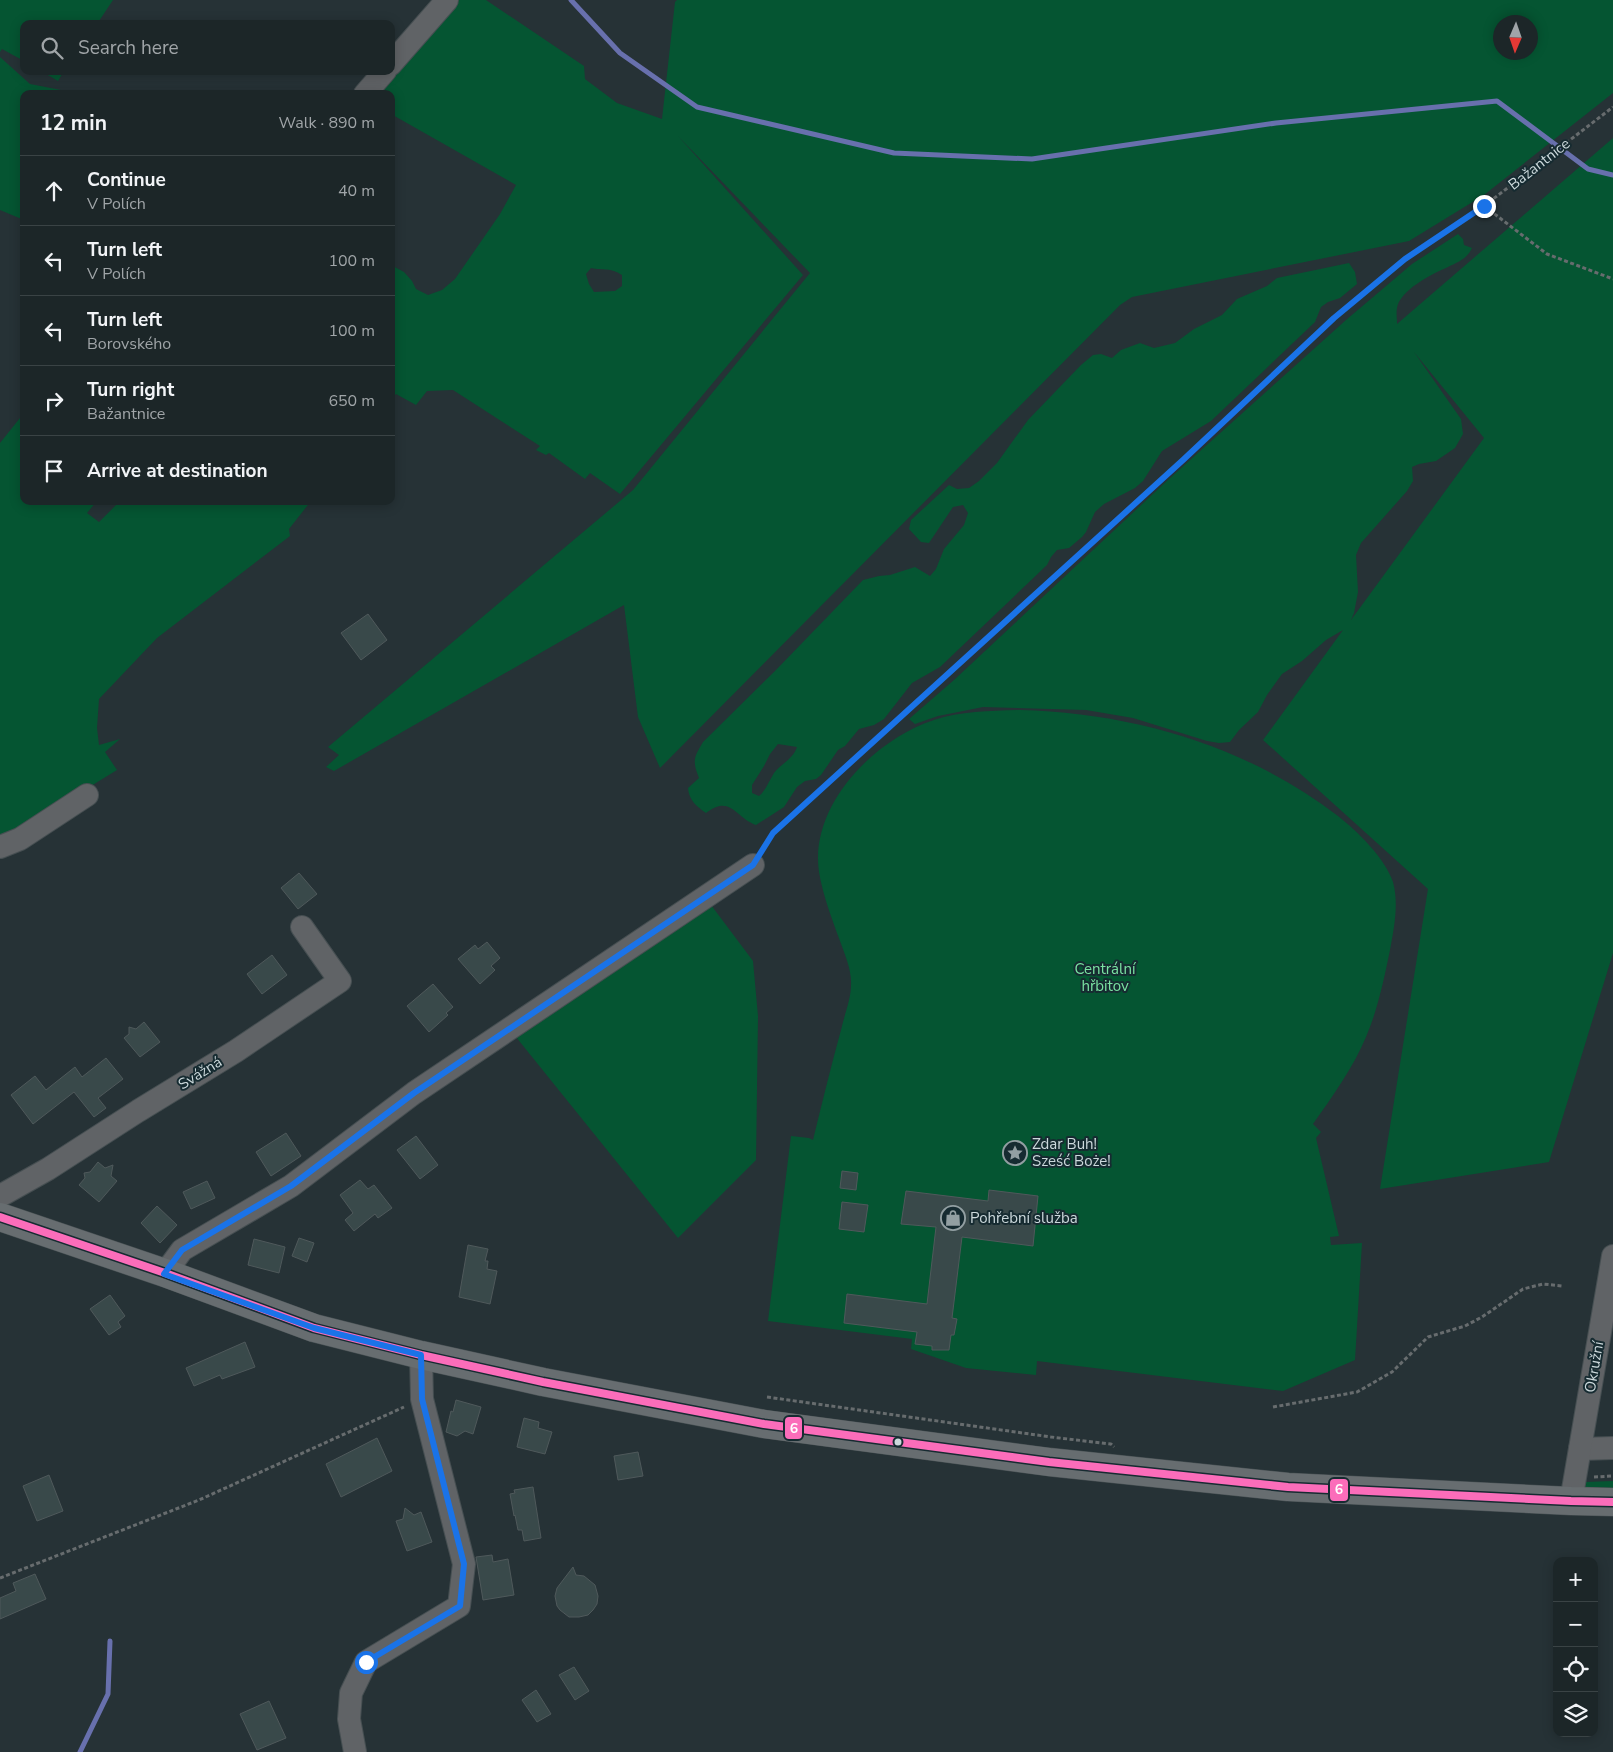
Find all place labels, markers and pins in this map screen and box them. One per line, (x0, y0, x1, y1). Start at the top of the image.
place label: Zdar Buh! Sześć Boże! (1032, 1134, 1111, 1171)
place icon: Zdar Buh! Sześć Boże! (1002, 1140, 1028, 1166)
shop icon: Pohřební služba (940, 1205, 966, 1231)
place label: Pohřební služba (970, 1208, 1078, 1228)
unlabelled marker (893, 1437, 903, 1447)

